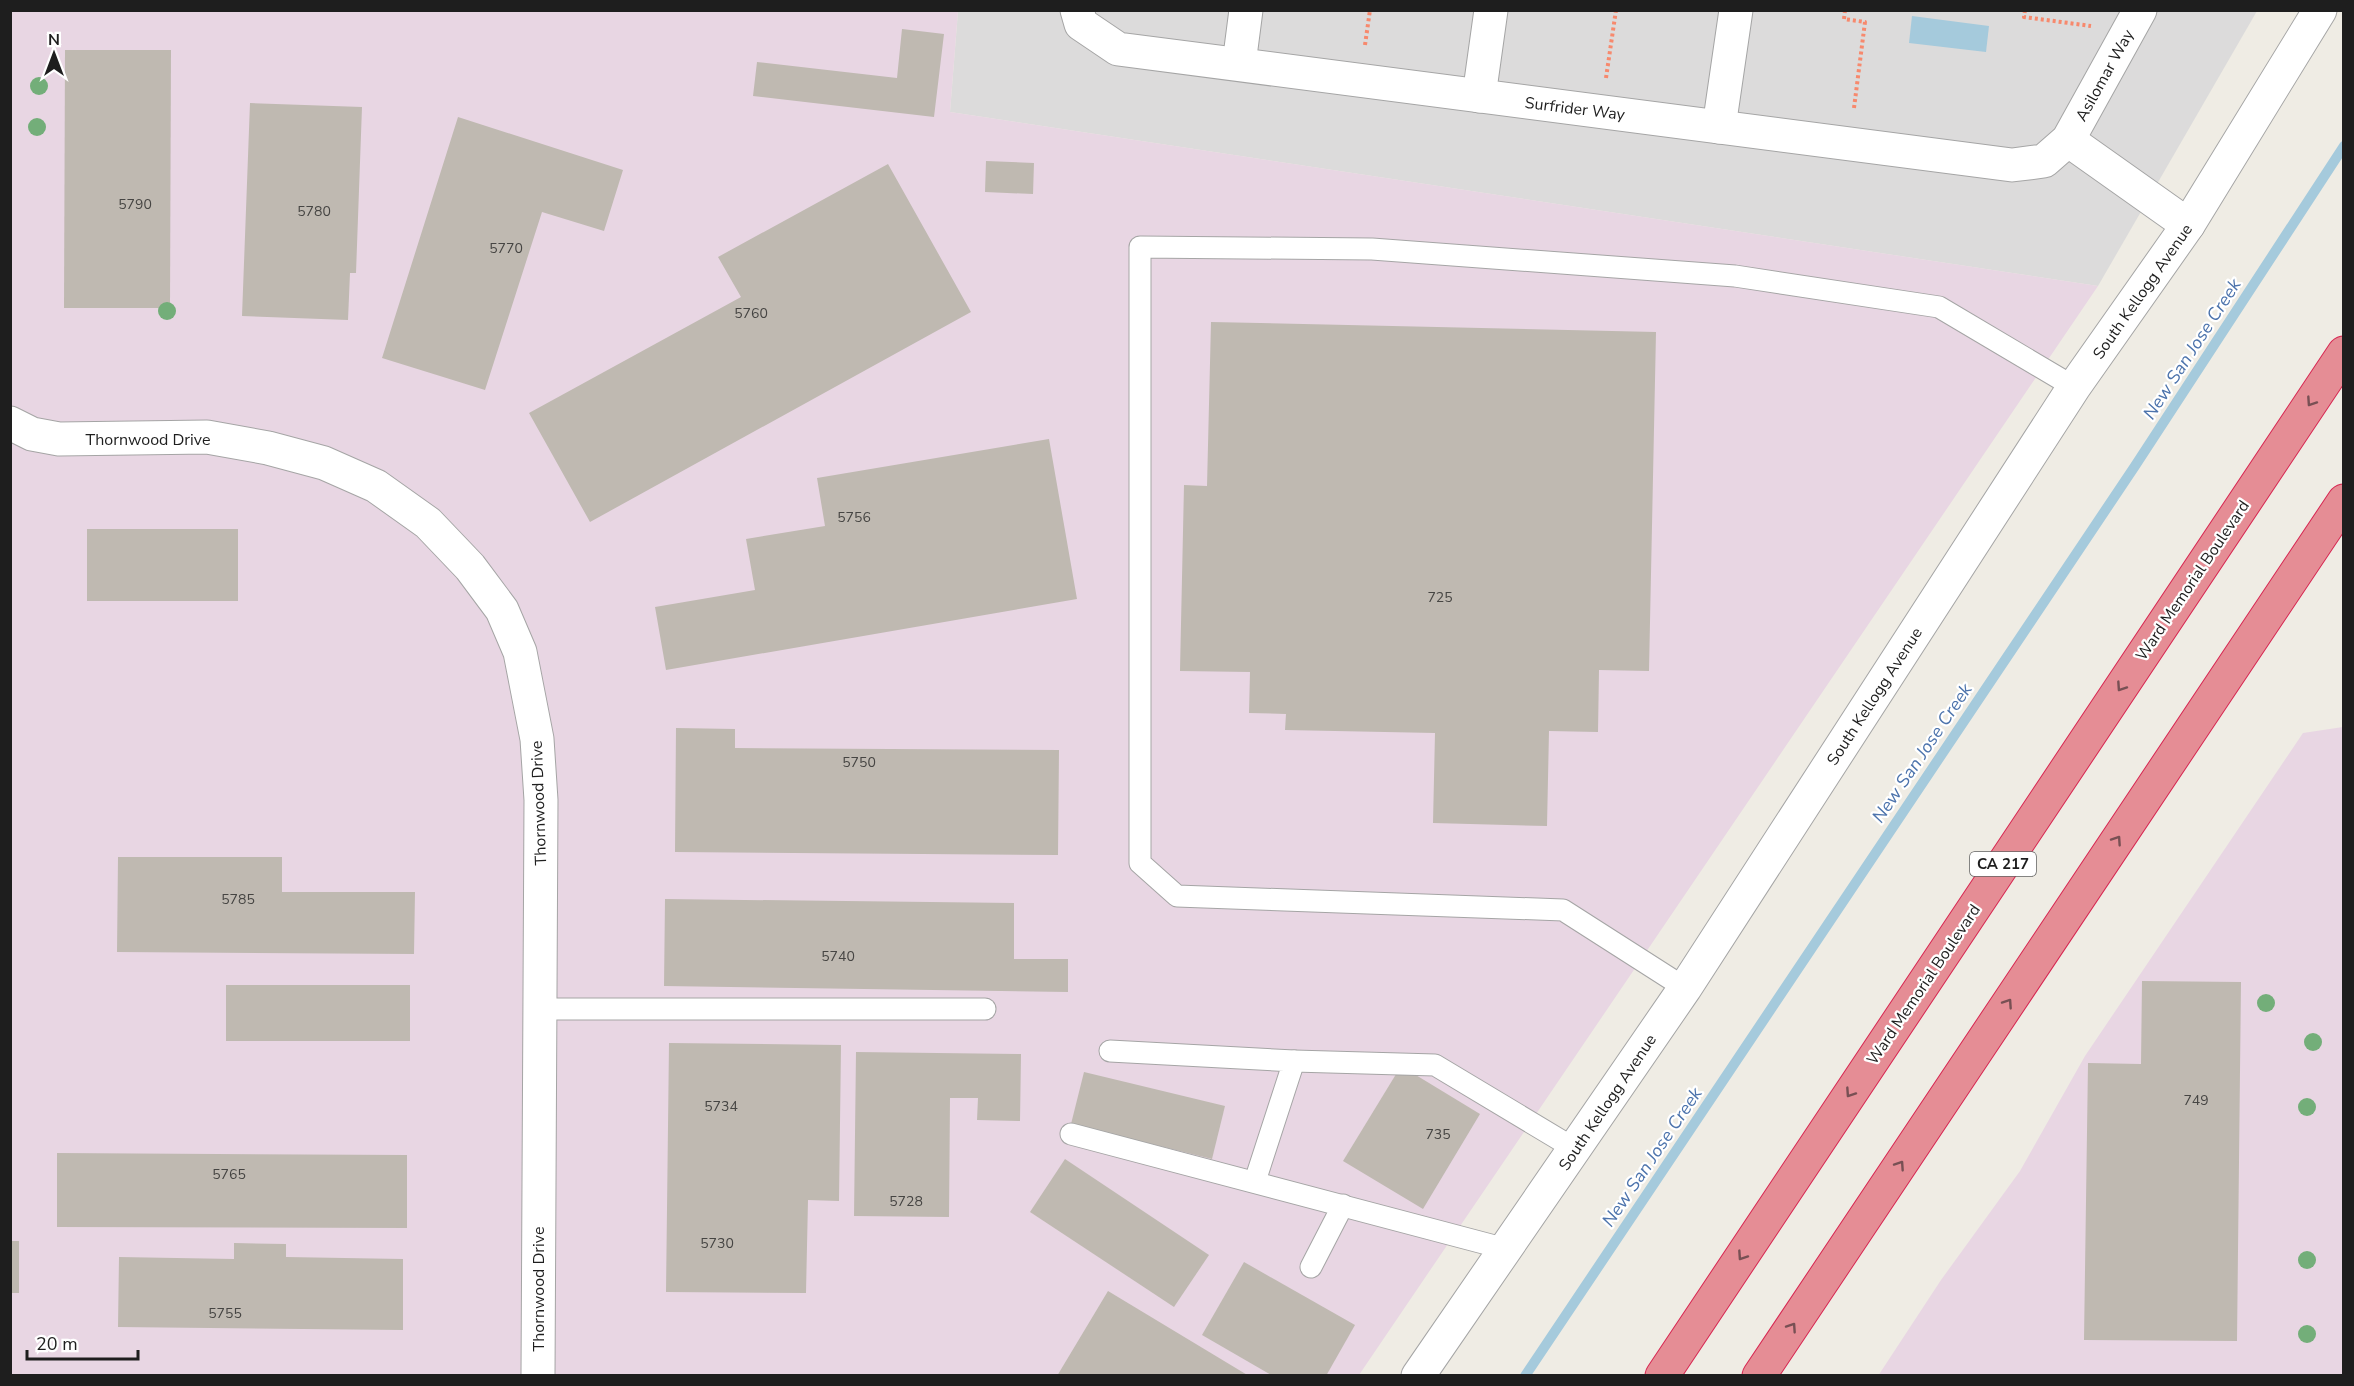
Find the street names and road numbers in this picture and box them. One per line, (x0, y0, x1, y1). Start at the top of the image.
street label: Asilomar Way (2071, 25, 2140, 125)
street label: Surfrider Way (1524, 92, 1627, 126)
street label: South Kellogg Avenue (2088, 220, 2198, 364)
street label: Thornwood Drive (86, 429, 210, 451)
street label: Ward Memorial Boulevard (2131, 496, 2255, 665)
street label: South Kellogg Avenue (1822, 623, 1928, 770)
street label: Thornwood Drive (526, 740, 552, 866)
road number: CA 217 (1970, 852, 2036, 876)
street label: Ward Memorial Boulevard (1862, 900, 1986, 1069)
street label: South Kellogg Avenue (1554, 1030, 1662, 1175)
street label: Thornwood Drive (528, 1227, 550, 1351)

